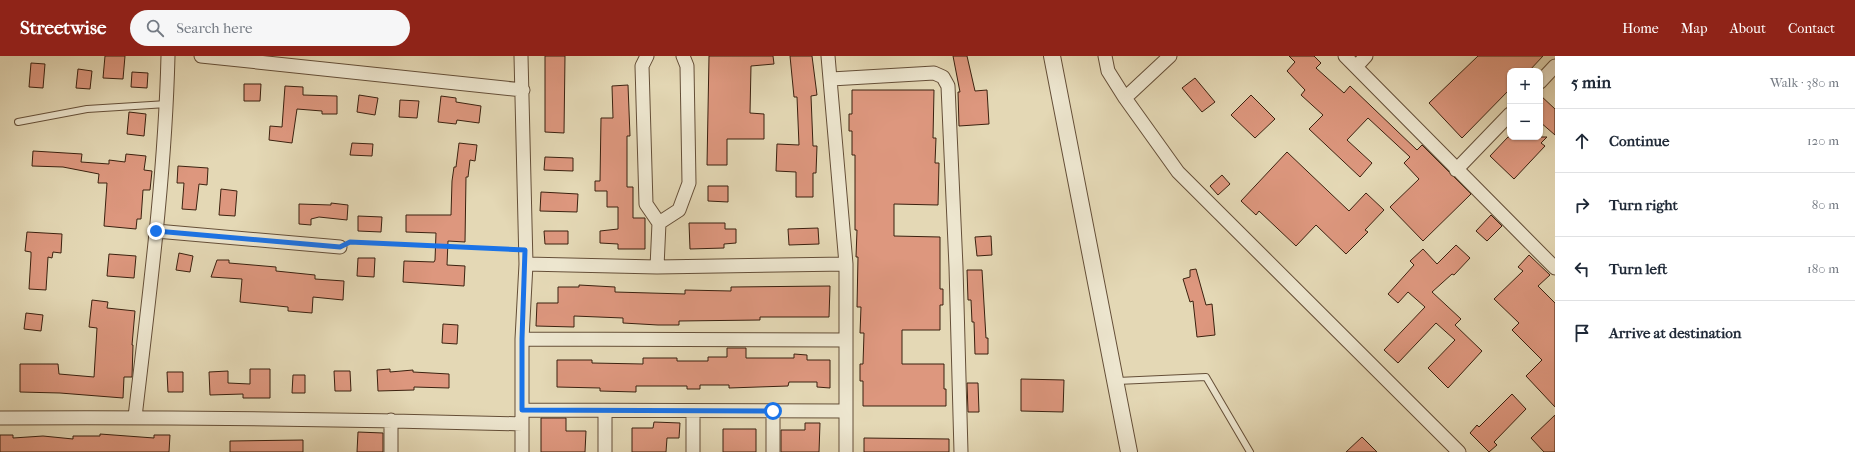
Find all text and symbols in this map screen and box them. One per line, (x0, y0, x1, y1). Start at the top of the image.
search box (130, 10, 410, 46)
text: Streetwise (20, 17, 106, 39)
icon: search (144, 17, 166, 39)
text: Search here (176, 19, 252, 37)
text: Home (1622, 20, 1659, 37)
text: Map (1681, 20, 1708, 37)
text: About (1730, 20, 1766, 37)
text: Contact (1788, 20, 1835, 37)
map controls (1507, 68, 1543, 140)
button: + (1507, 68, 1543, 104)
text: 5 min (1571, 72, 1611, 92)
text: Walk · 380 m (1770, 75, 1839, 90)
button: − (1507, 104, 1543, 140)
icon: ahead (1571, 130, 1593, 152)
text: Continue (1609, 132, 1669, 150)
text: 120 m (1807, 133, 1839, 148)
icon: right (1571, 194, 1593, 216)
text: Turn right (1609, 196, 1678, 214)
text: 80 m (1812, 197, 1839, 212)
route end (147, 222, 165, 240)
icon: left (1571, 258, 1593, 280)
text: Turn left (1609, 260, 1667, 278)
text: 180 m (1807, 261, 1839, 276)
icon: arrive (1571, 322, 1593, 344)
text: Arrive at destination (1609, 324, 1741, 342)
route start (764, 402, 782, 420)

